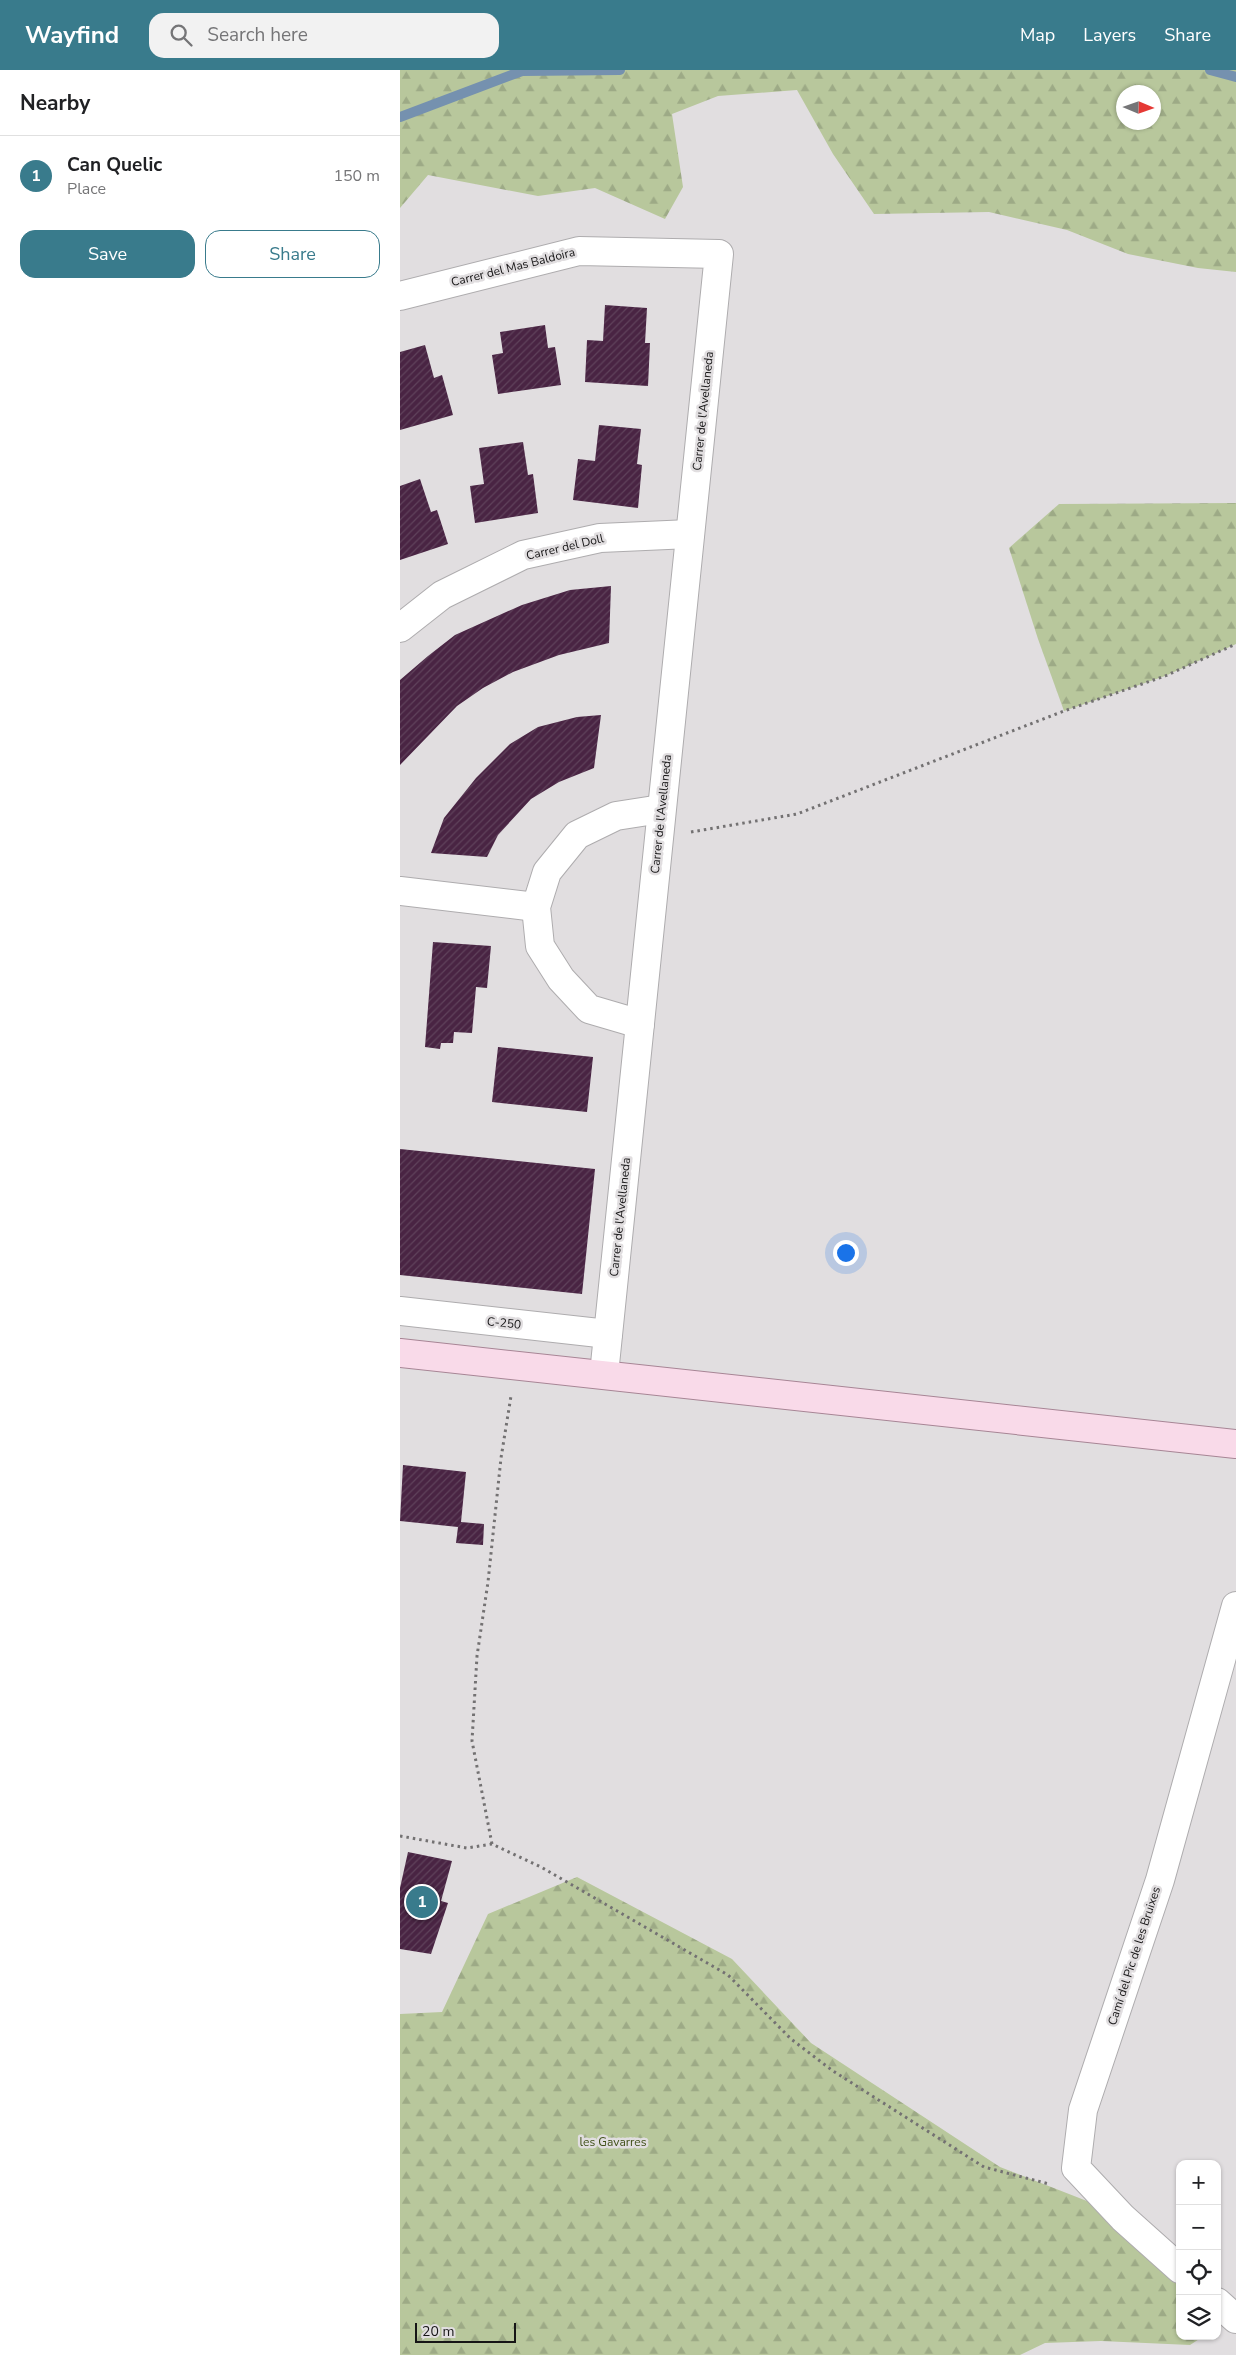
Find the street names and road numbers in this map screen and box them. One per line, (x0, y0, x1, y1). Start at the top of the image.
street label: Carrer del Mas Baldoira (449, 244, 577, 290)
street label: Carrer de l'Avellaneda (689, 351, 717, 471)
street label: Carrer del Doll (525, 530, 606, 564)
street label: Carrer de l'Avellaneda (647, 754, 675, 874)
street label: Carrer de l'Avellaneda (606, 1157, 634, 1277)
street label: C-250 (486, 1313, 522, 1333)
street label: Camí del Pic de les Bruixes (1104, 1884, 1164, 2027)

